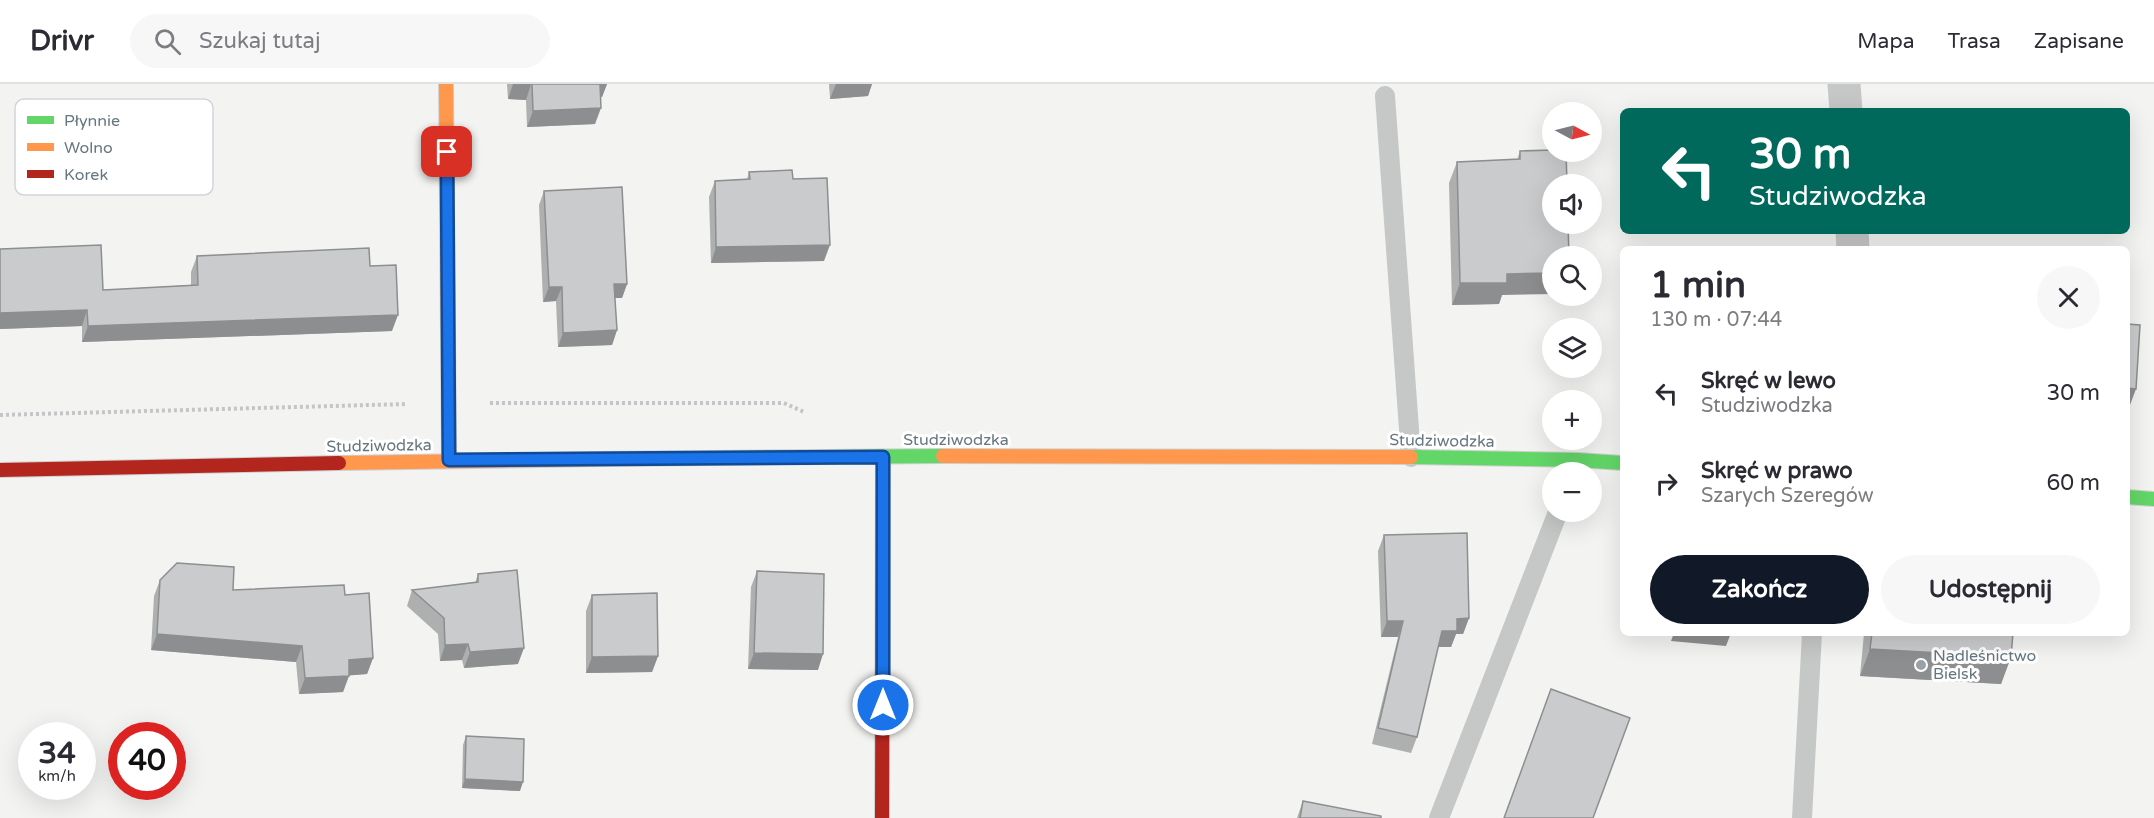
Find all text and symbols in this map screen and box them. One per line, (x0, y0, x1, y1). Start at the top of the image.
search box (130, 14, 550, 68)
text: Drivr (30, 24, 94, 58)
icon: search (151, 25, 184, 58)
text: Szukaj tutaj (199, 28, 321, 54)
text: Mapa (1857, 29, 1914, 54)
text: Trasa (1947, 29, 2001, 54)
text: Zapisane (2034, 29, 2124, 54)
legend (15, 99, 213, 195)
north arrow (1542, 102, 1602, 162)
map controls (1542, 102, 1602, 522)
text: Płynnie (64, 111, 120, 131)
pin (421, 126, 472, 177)
text: 30 m (1749, 129, 1851, 180)
icon: left (1650, 132, 1728, 210)
icon: arrive (430, 135, 463, 168)
text: Wolno (64, 138, 113, 158)
text: Korek (64, 165, 108, 185)
button: sound (1542, 174, 1602, 234)
text: Studziwodzka (1749, 180, 1927, 213)
button: search (1542, 246, 1602, 306)
text: 1 min (1650, 264, 1746, 307)
button: close (2037, 266, 2100, 329)
text: 130 m · 07:44 (1650, 308, 1782, 332)
button: layers (1542, 318, 1602, 378)
text: Skręć w lewo (1701, 368, 1836, 394)
icon: left (1650, 377, 1683, 410)
text: 30 m (2046, 380, 2100, 406)
button: + (1542, 390, 1602, 450)
text: Studziwodzka (1701, 394, 1833, 418)
street label: Studziwodzka (903, 430, 1009, 450)
street label: Studziwodzka (1389, 430, 1495, 452)
street label: Studziwodzka (326, 435, 432, 457)
text: Skręć w prawo (1701, 458, 1853, 484)
button: − (1542, 462, 1602, 522)
icon: right (1650, 467, 1683, 500)
text: 60 m (2046, 470, 2100, 496)
text: Szarych Szeregów (1701, 484, 1874, 508)
button: Zakończ (1650, 555, 1869, 624)
button: Udostępnij (1881, 555, 2100, 624)
place label: Nadleśnictwo Bielsk (1933, 646, 2036, 684)
marker: Nadleśnictwo Bielsk (1914, 658, 1928, 672)
position arrow (851, 673, 915, 737)
speed limit sign: 40 (108, 722, 186, 800)
text: 34 (38, 735, 76, 772)
text: km/h (38, 767, 76, 785)

